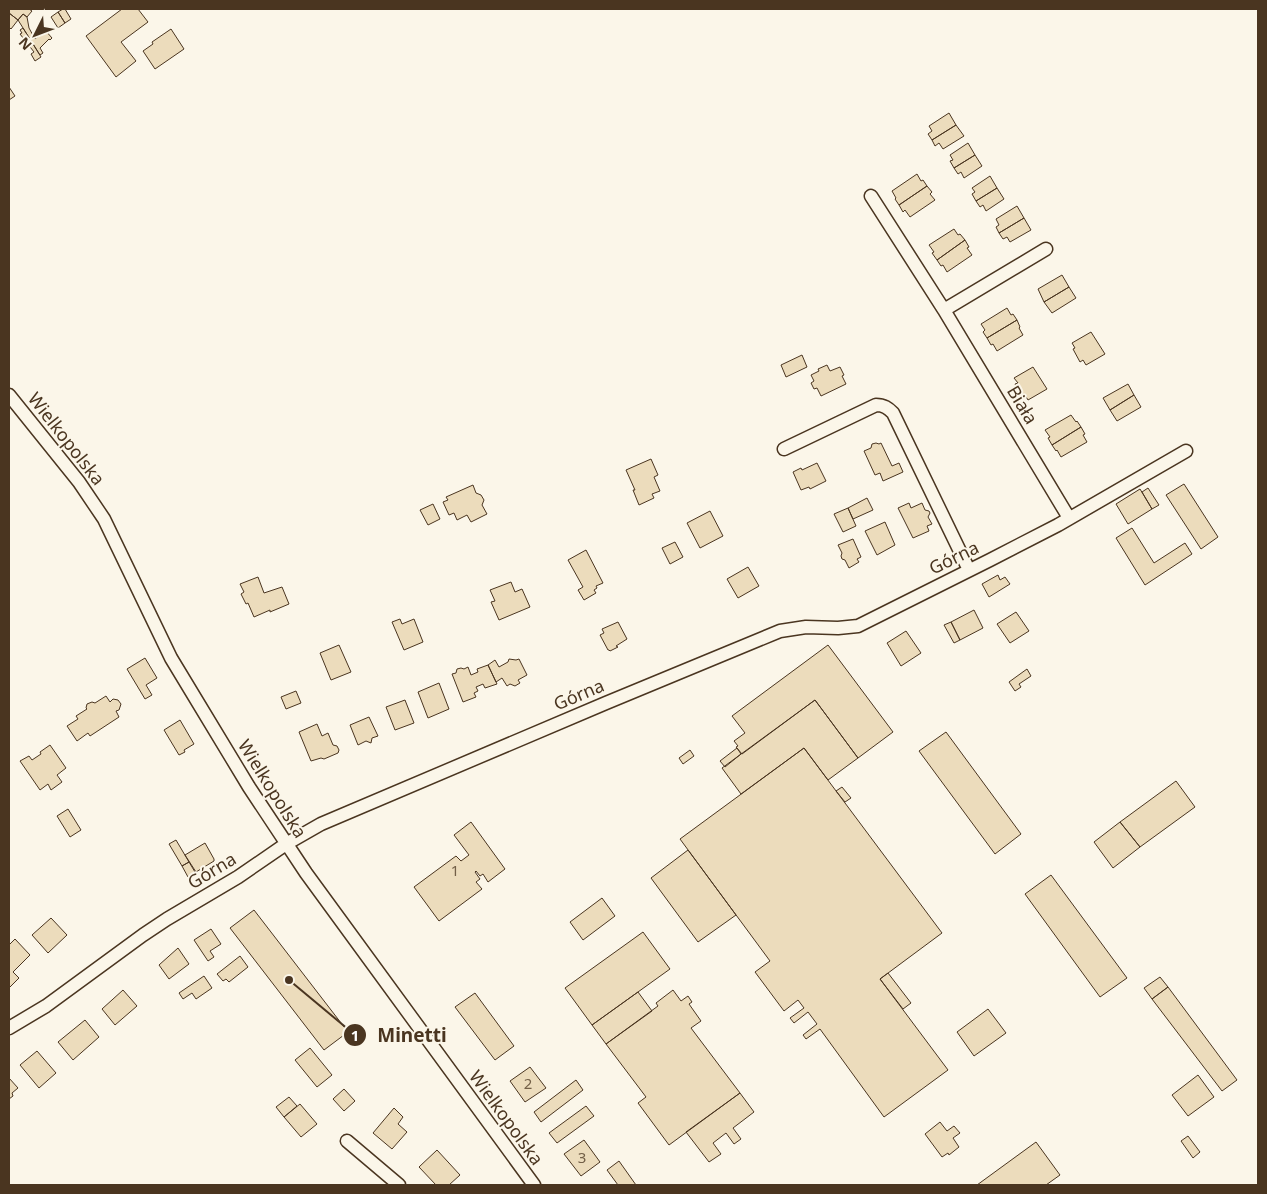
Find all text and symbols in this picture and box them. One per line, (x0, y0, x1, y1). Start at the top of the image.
north arrow (10, 10, 60, 60)
text: N (14, 33, 36, 55)
street label: Biała (1002, 381, 1044, 428)
street label: Wielkopolska (23, 387, 111, 490)
street label: Górna (925, 535, 982, 579)
street label: Górna (550, 673, 608, 715)
street label: Wielkopolska (233, 735, 313, 842)
street label: Górna (183, 846, 240, 894)
house number: 1 (451, 860, 459, 880)
callout: Minetti (343, 1018, 457, 1052)
text: Minetti (377, 1022, 447, 1048)
text: 1 (351, 1025, 359, 1045)
street label: Wielkopolska (464, 1065, 549, 1170)
house number: 2 (524, 1073, 532, 1093)
house number: 3 (578, 1147, 586, 1167)

